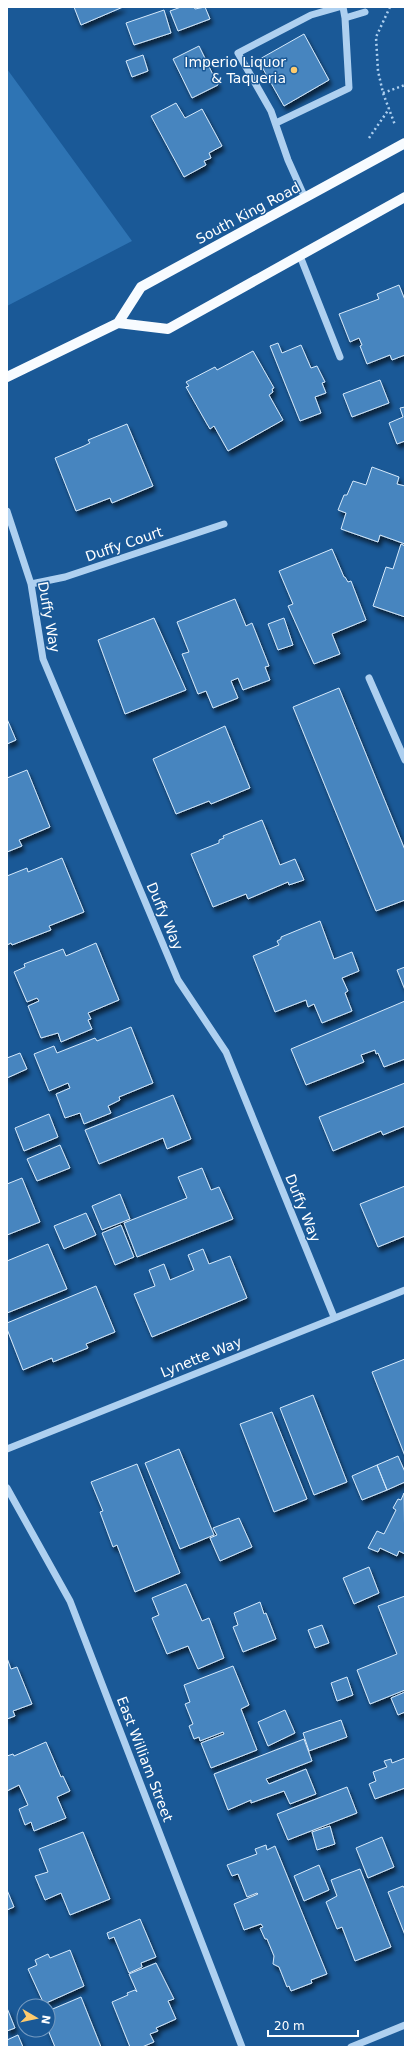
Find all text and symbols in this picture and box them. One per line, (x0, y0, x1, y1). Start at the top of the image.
place label: Imperio Liquor & Taqueria (184, 54, 286, 86)
marker: Imperio Liquor & Taqueria (289, 65, 299, 75)
street label: South King Road (193, 179, 303, 247)
street label: Duffy Court (83, 523, 165, 565)
street label: Duffy Way (35, 580, 63, 654)
street label: Duffy Way (144, 880, 186, 952)
street label: Duffy Way (282, 1172, 324, 1244)
street label: Lynette Way (158, 1333, 244, 1381)
street label: East William Street (114, 1694, 176, 1824)
north arrow (16, 1998, 56, 2038)
scale bar (268, 2012, 358, 2038)
text: N (38, 2014, 53, 2025)
text: 20 m (274, 2019, 305, 2033)

